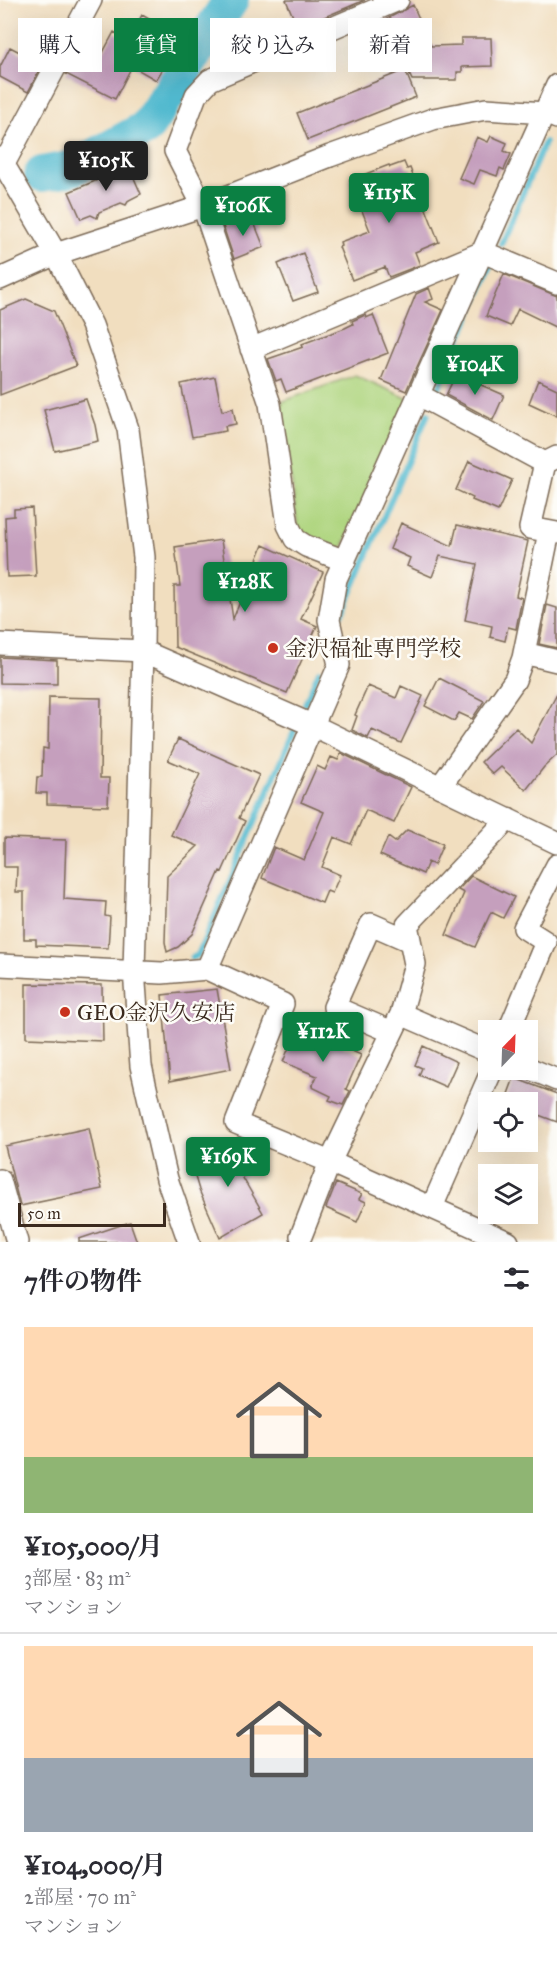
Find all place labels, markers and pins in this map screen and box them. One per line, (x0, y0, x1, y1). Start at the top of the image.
pin: ¥105K (64, 141, 148, 192)
pin: ¥115K (347, 173, 431, 224)
pin: ¥106K (201, 186, 285, 237)
pin: ¥104K (433, 345, 517, 396)
pin: ¥128K (203, 562, 287, 613)
place label: 金沢福祉専門学校 (285, 635, 461, 662)
marker: 金沢福祉専門学校 (266, 641, 280, 655)
place label: GEO金沢久安店 (77, 999, 236, 1026)
marker: GEO金沢久安店 (58, 1005, 72, 1019)
pin: ¥112K (281, 1012, 365, 1063)
pin: ¥169K (186, 1137, 270, 1188)

